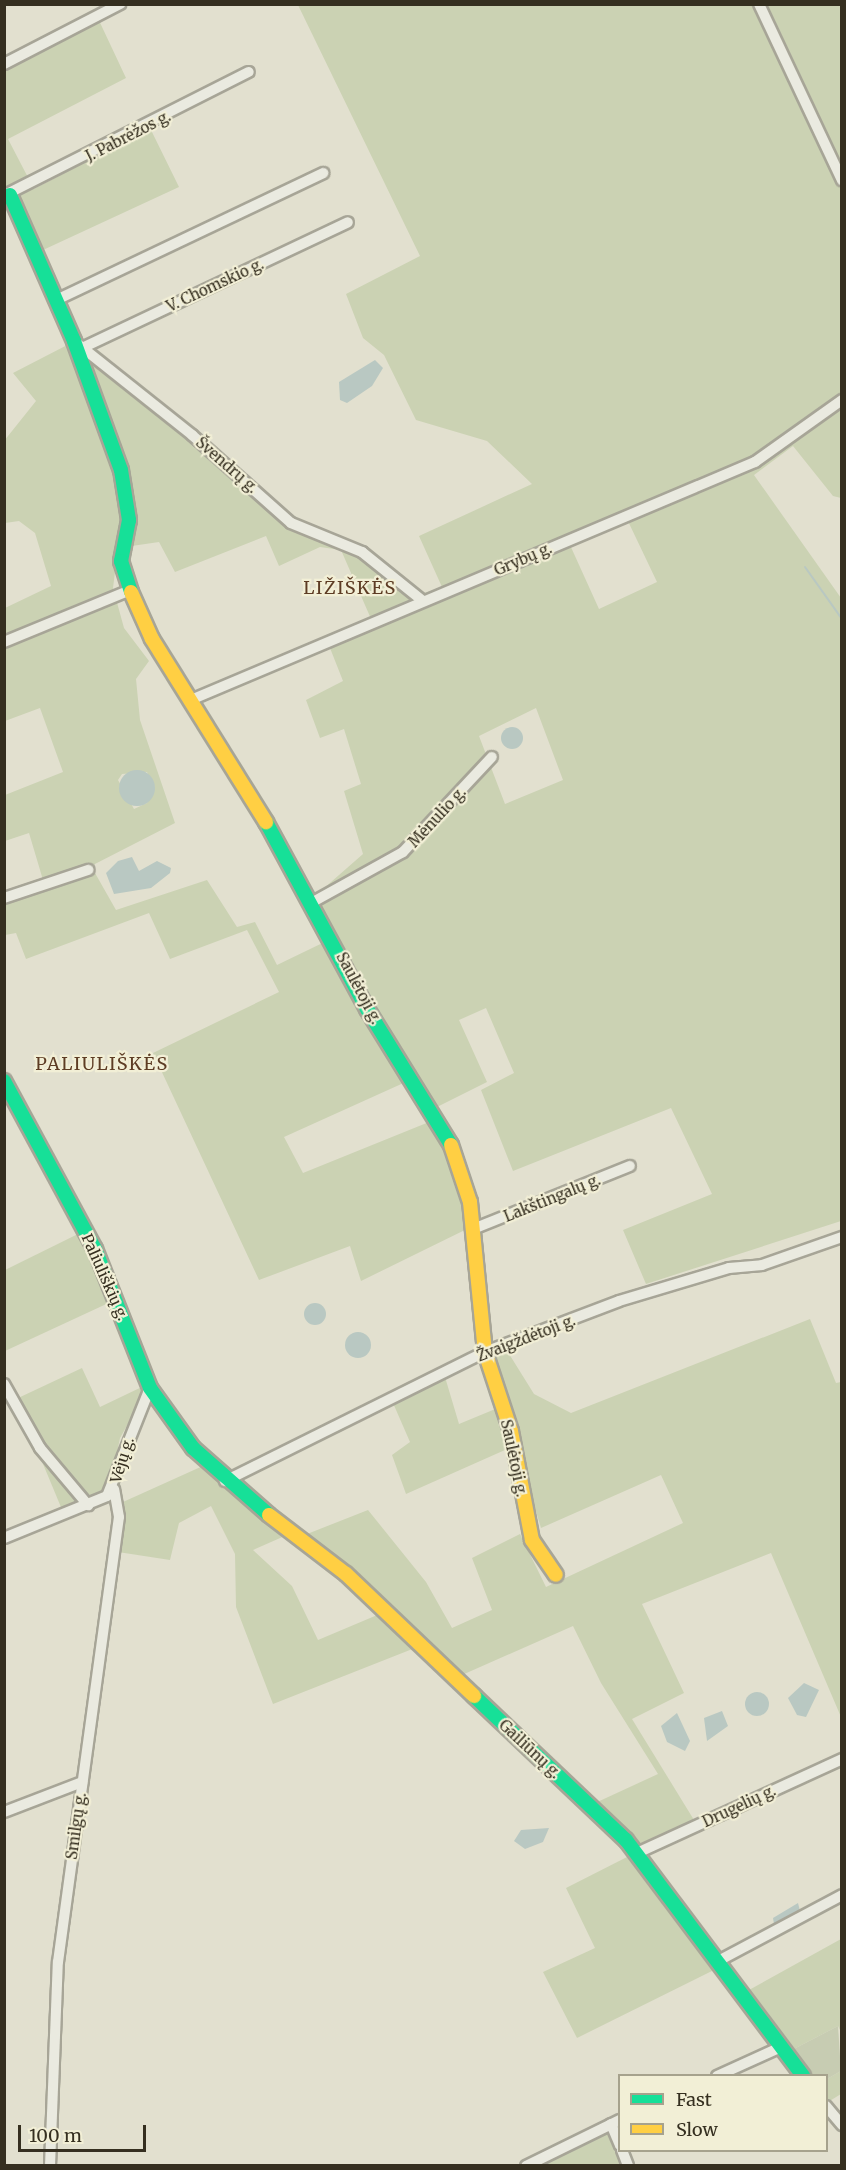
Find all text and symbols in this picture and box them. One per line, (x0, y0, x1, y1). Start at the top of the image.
street label: J. Pabrėžos g. (82, 107, 174, 165)
street label: V. Chomskio g. (164, 255, 266, 315)
street label: Švendrų g. (192, 433, 262, 497)
street label: Grybų g. (491, 539, 555, 579)
district label: LIŽIŠKĖS (303, 577, 397, 599)
street label: Mėnulio g. (405, 783, 469, 851)
street label: Saulėtoji g. (333, 949, 385, 1027)
district label: PALIULIŠKĖS (35, 1053, 169, 1075)
street label: Lakštingalų g. (501, 1170, 603, 1226)
street label: Paliuliškių g. (78, 1231, 132, 1323)
street label: Žvaigždėtoji g. (474, 1311, 578, 1365)
street label: Saulėtoji g. (497, 1418, 531, 1498)
street label: Vėjų g. (107, 1435, 137, 1485)
street label: Gailiūnų g. (495, 1716, 565, 1782)
street label: Drugelių g. (699, 1781, 779, 1831)
street label: Smilgų g. (62, 1791, 90, 1861)
legend (618, 2074, 828, 2152)
text: Fast (676, 2088, 712, 2111)
scale bar (21, 2113, 148, 2151)
text: Slow (676, 2118, 718, 2141)
text: 100 m (29, 2124, 82, 2147)

